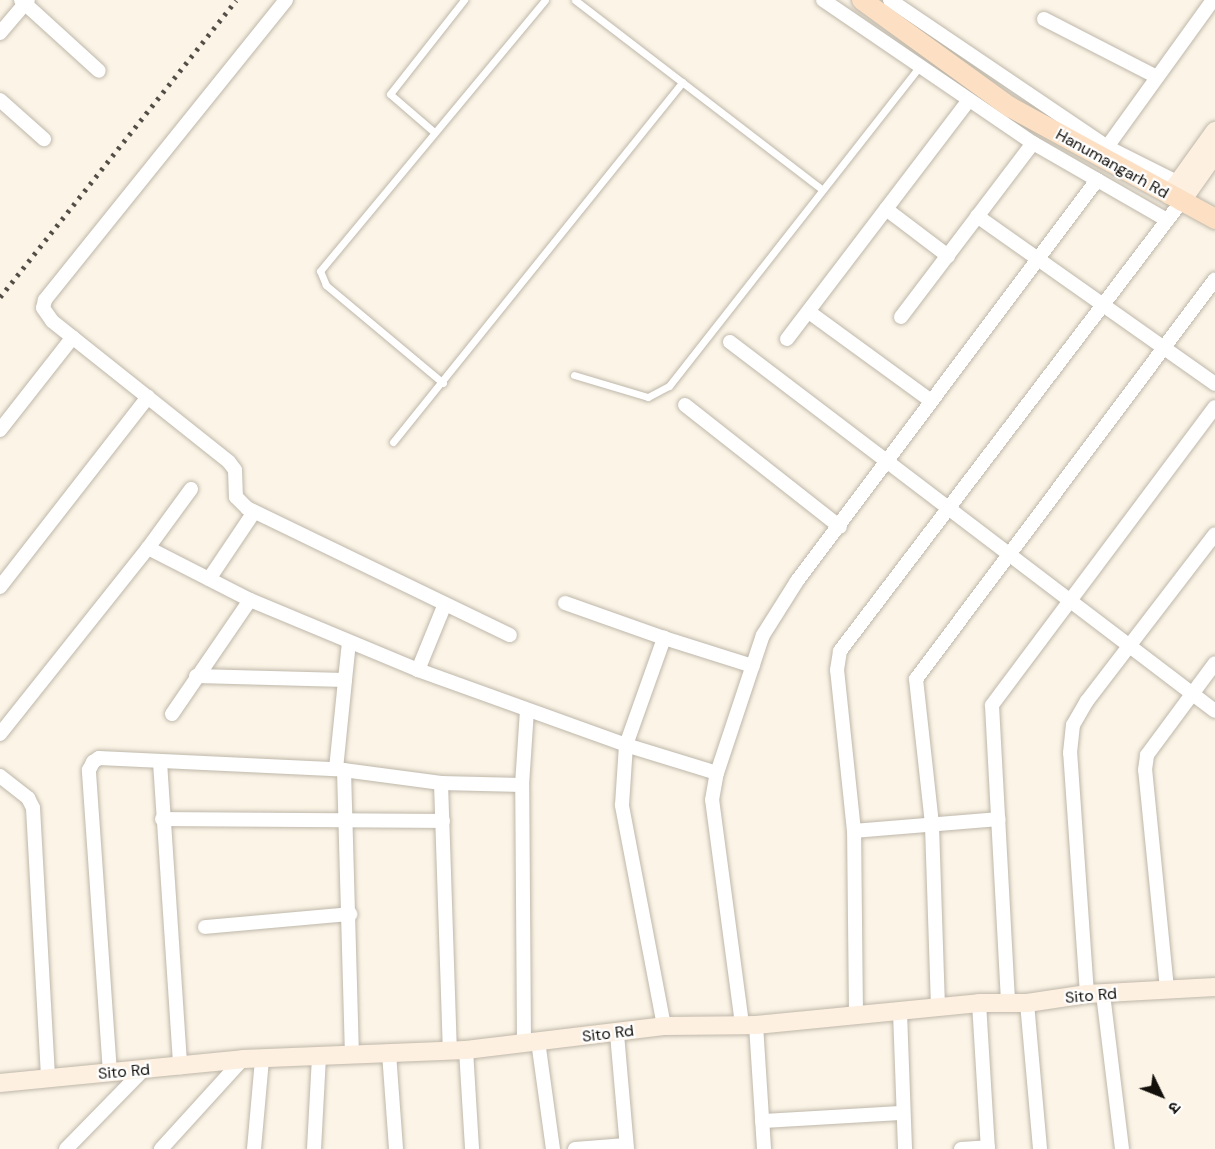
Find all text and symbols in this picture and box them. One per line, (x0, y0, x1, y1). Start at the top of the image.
street label: Hanumangarh Rd (1052, 125, 1172, 203)
street label: Sito Rd (1064, 984, 1118, 1008)
street label: Sito Rd (581, 1021, 635, 1047)
street label: Sito Rd (97, 1060, 151, 1084)
north arrow (1131, 1065, 1191, 1125)
text: उ (1164, 1097, 1185, 1118)

